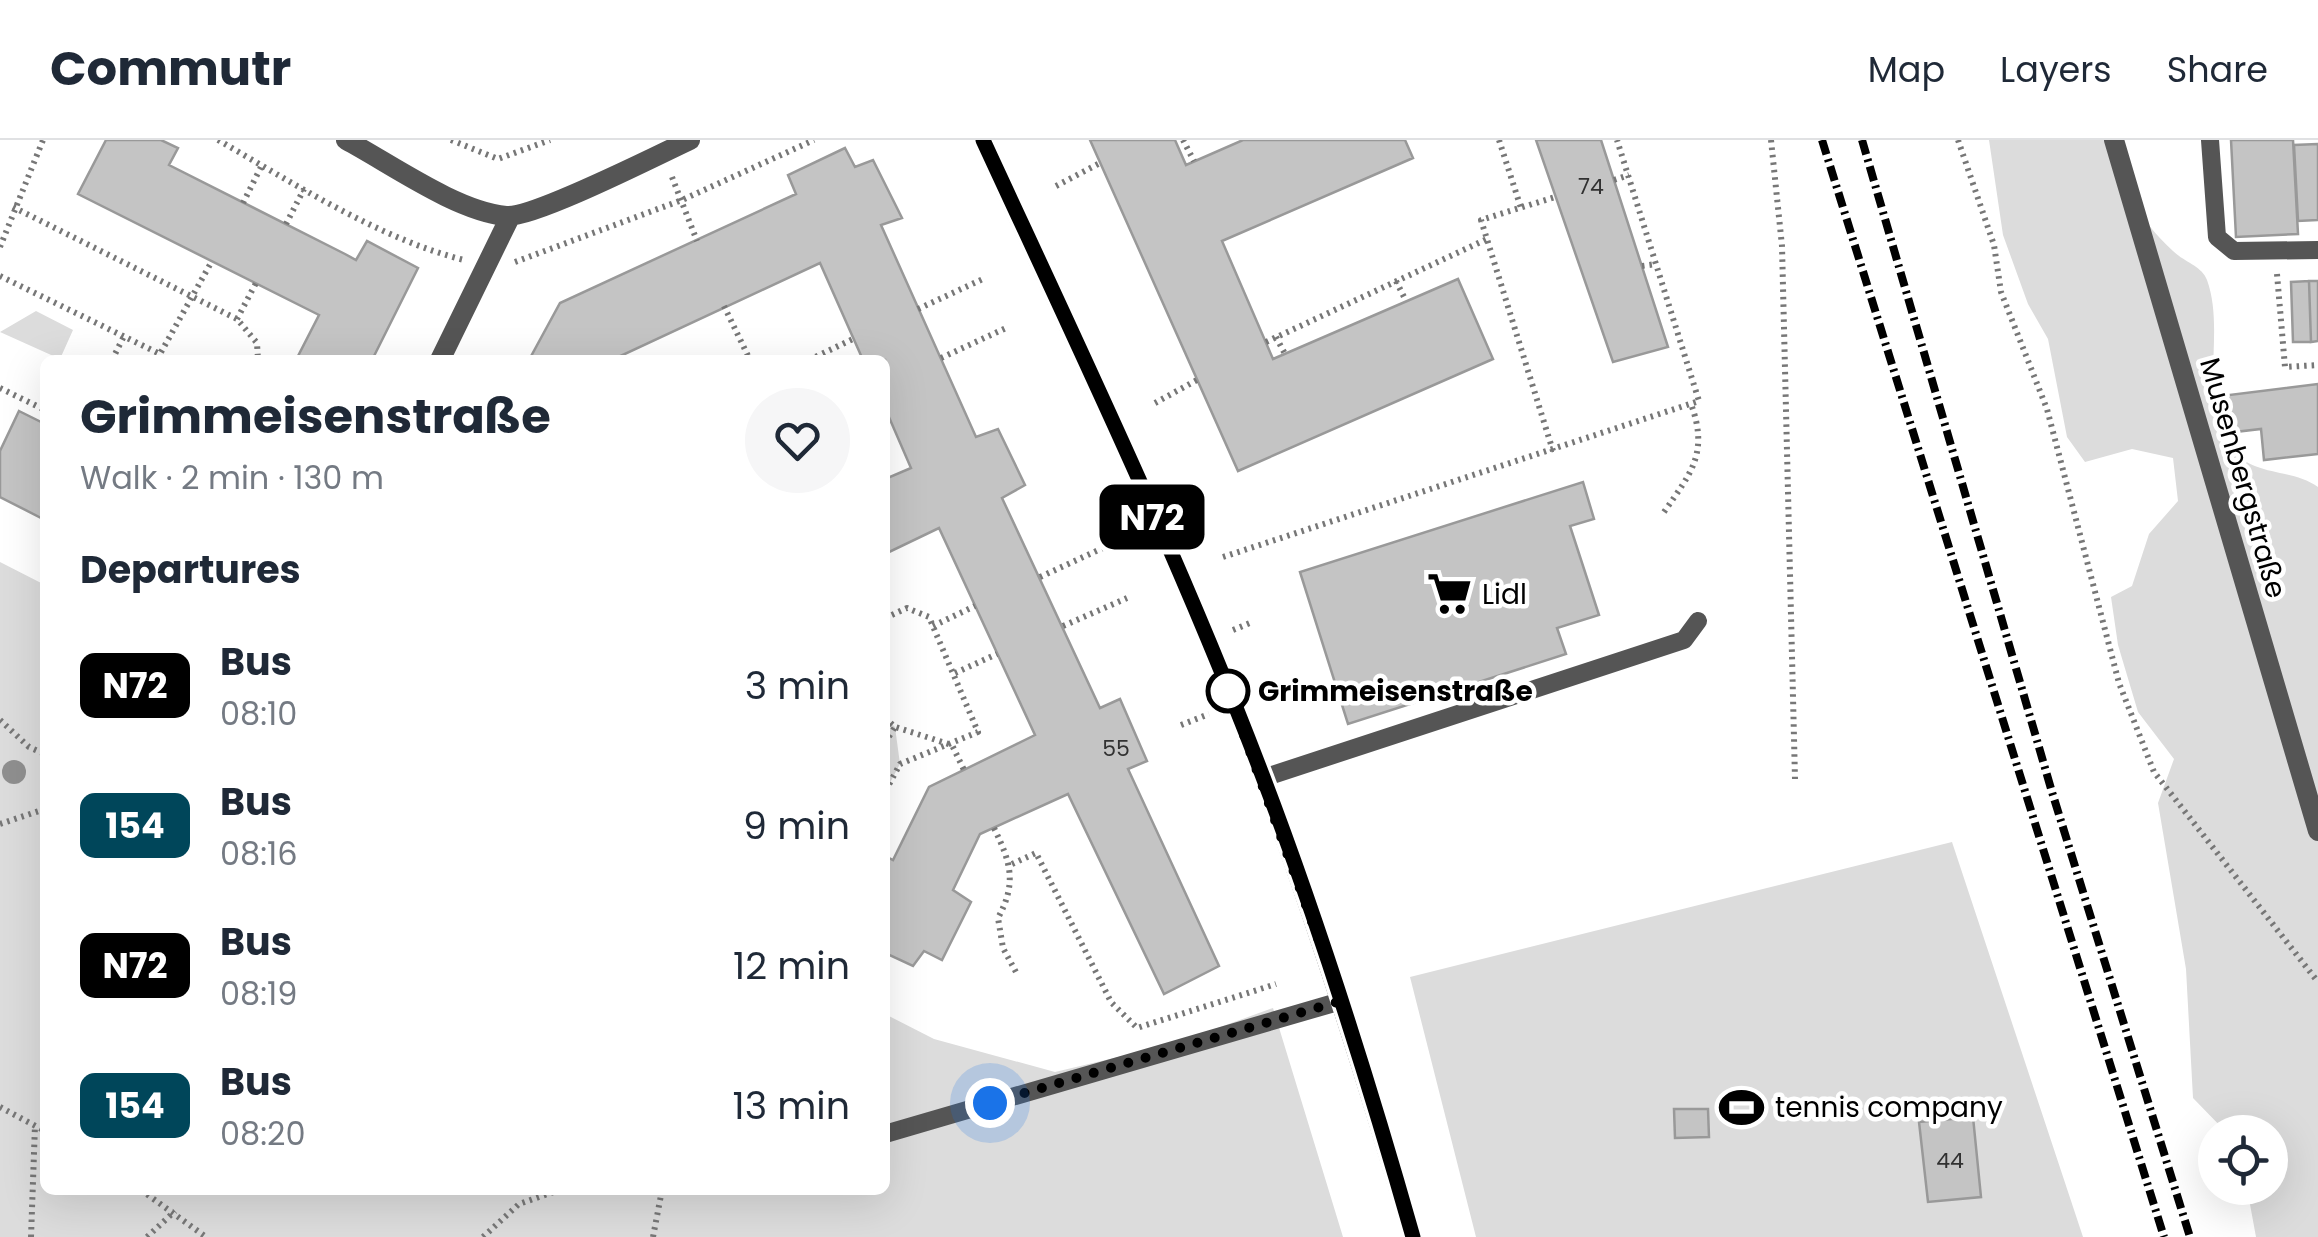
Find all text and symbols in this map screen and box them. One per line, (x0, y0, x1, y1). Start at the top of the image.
text: Commutr (50, 35, 291, 102)
text: Map (1868, 45, 1945, 94)
text: Layers (2000, 45, 2112, 94)
text: Share (2167, 45, 2268, 94)
house number: 74 (1578, 171, 1604, 202)
street label: Musenbergstraße (2190, 353, 2296, 603)
text: Grimmeisenstraße (80, 383, 551, 450)
button: heart (745, 388, 850, 493)
text: Walk · 2 min · 130 m (80, 455, 384, 500)
line badge: N72 (1094, 484, 1210, 550)
text: N72 (1119, 493, 1185, 542)
text: Departures (80, 543, 301, 596)
supermarket icon: Lidl (1425, 570, 1473, 618)
place label: Lidl (1482, 575, 1527, 614)
text: Bus (220, 635, 292, 688)
text: 3 min (745, 659, 850, 712)
text: N72 (102, 661, 168, 710)
marker: Grimmeisenstraße (1207, 670, 1249, 712)
place label: Grimmeisenstraße (1258, 672, 1533, 711)
text: 08:10 (220, 691, 297, 736)
house number: 55 (1102, 733, 1130, 764)
text: Bus (220, 775, 292, 828)
text: 9 min (743, 799, 850, 852)
text: 154 (105, 801, 165, 850)
text: 08:16 (220, 831, 298, 876)
text: Bus (220, 915, 292, 968)
text: 12 min (733, 939, 850, 992)
text: N72 (102, 941, 168, 990)
text: 08:19 (220, 971, 298, 1016)
text: Bus (220, 1055, 292, 1108)
your location (965, 1078, 1015, 1128)
text: 13 min (733, 1079, 850, 1132)
text: 154 (105, 1081, 165, 1130)
sports icon: tennis company (1718, 1083, 1766, 1131)
place label: tennis company (1775, 1088, 2003, 1127)
text: 08:20 (220, 1111, 306, 1156)
map controls (2198, 1115, 2288, 1205)
button: locate (2198, 1115, 2288, 1205)
house number: 44 (1936, 1145, 1964, 1176)

